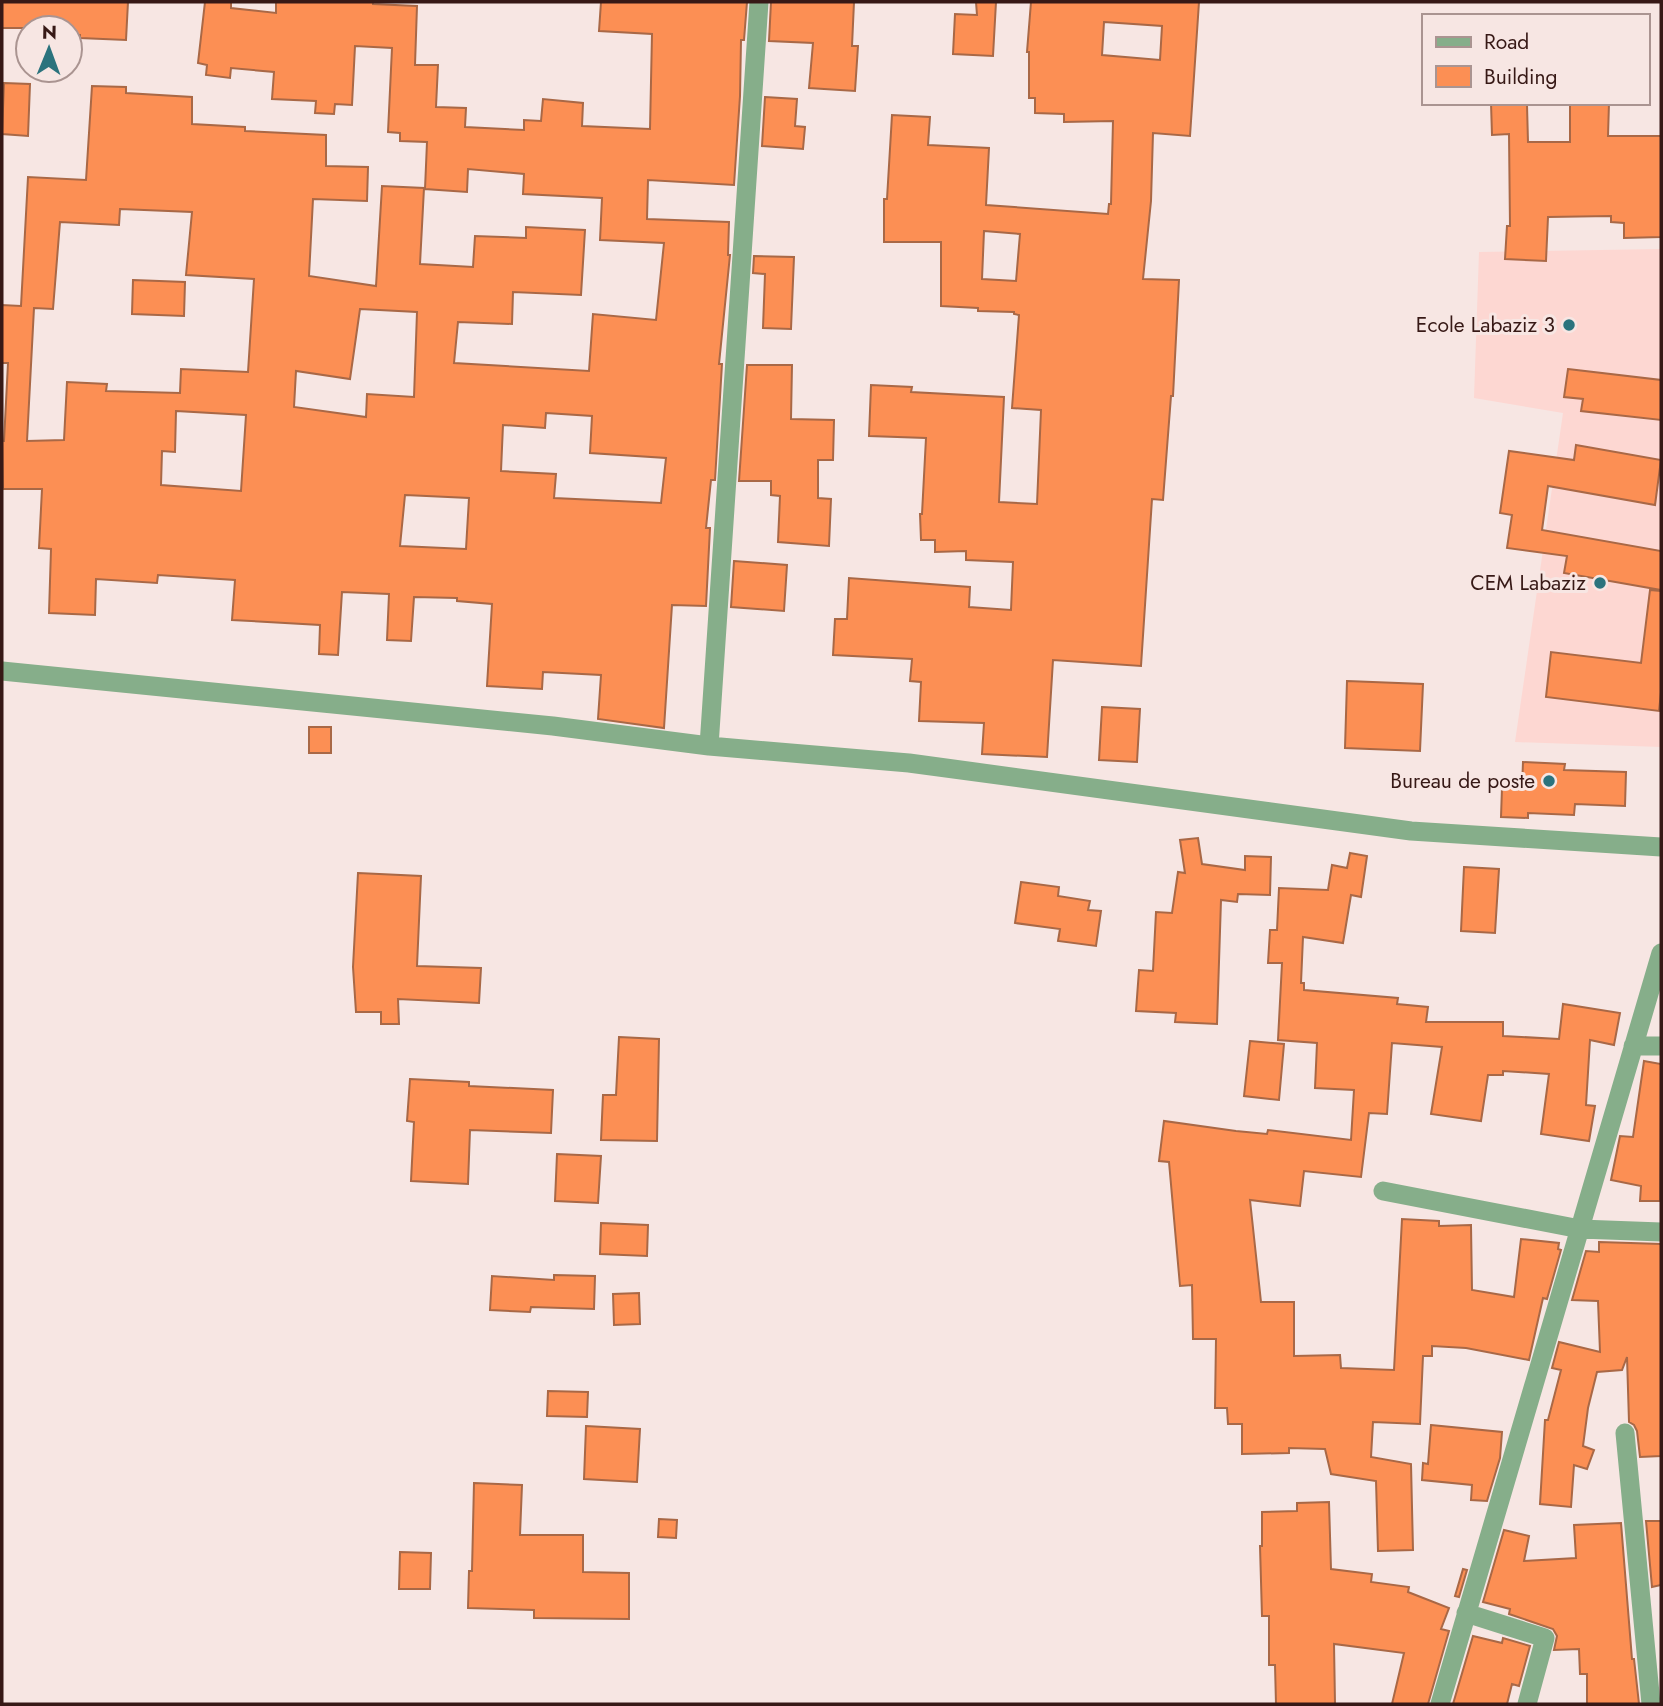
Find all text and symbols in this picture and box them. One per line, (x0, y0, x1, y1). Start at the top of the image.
north arrow (14, 14, 84, 84)
legend (1422, 14, 1649, 105)
text: N (42, 19, 57, 46)
text: Road (1484, 27, 1529, 57)
text: Building (1484, 62, 1557, 92)
place label: Ecole Labaziz 3 (1416, 310, 1555, 340)
marker: Ecole Labaziz 3 (1561, 317, 1577, 333)
place label: CEM Labaziz (1470, 568, 1586, 598)
marker: CEM Labaziz (1592, 575, 1608, 591)
place label: Bureau de poste (1390, 766, 1535, 796)
marker: Bureau de poste (1541, 773, 1557, 789)

